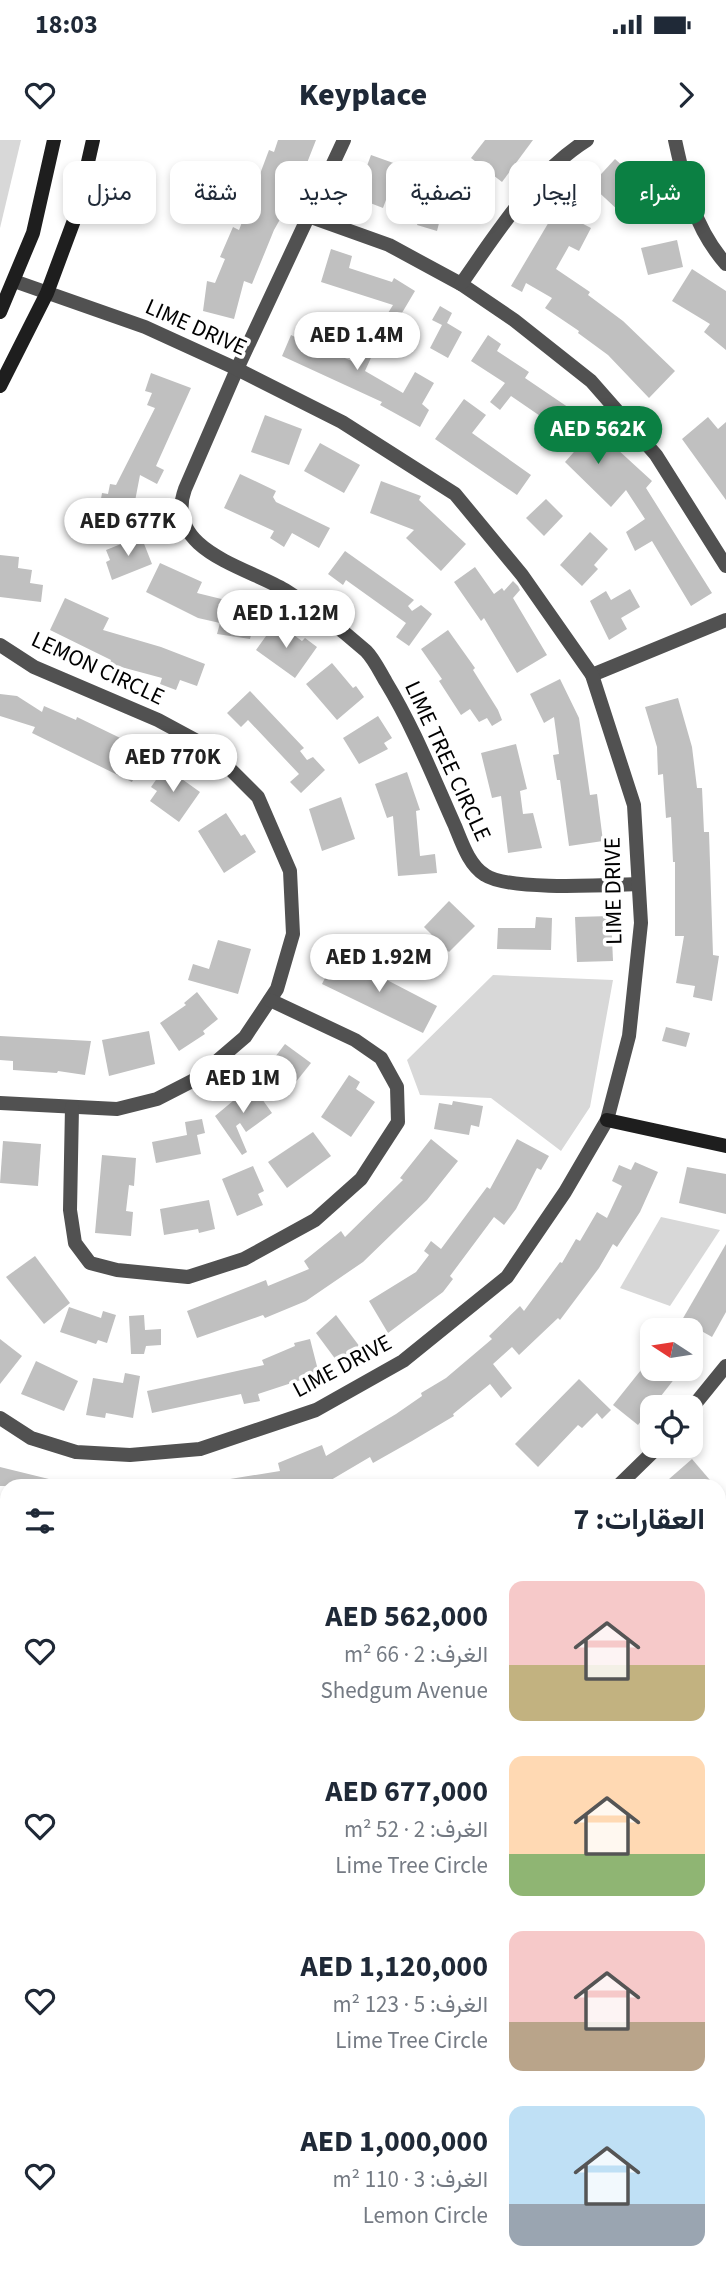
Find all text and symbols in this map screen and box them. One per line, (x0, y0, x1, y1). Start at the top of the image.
text: 18:03 (35, 6, 98, 43)
text: Keyplace (299, 72, 427, 118)
icon: heart (21, 76, 59, 114)
icon: forward (667, 76, 705, 114)
chip: منزل (63, 161, 156, 224)
chip: شقة (170, 161, 261, 224)
chip: جديد (275, 161, 372, 224)
chip: تصفية (386, 161, 495, 224)
chip: إيجار (509, 161, 601, 224)
chip: شراء (615, 161, 705, 224)
street label: LIME DRIVE (140, 290, 252, 364)
pin: AED 1.4M (285, 313, 429, 372)
text: AED 1.4M (310, 318, 404, 351)
pin: AED 562K (526, 406, 670, 466)
text: AED 562K (550, 412, 646, 445)
pin: AED 677K (56, 498, 200, 558)
text: AED 677K (80, 504, 176, 537)
pin: AED 1.12M (206, 590, 366, 650)
text: AED 1.12M (233, 596, 339, 629)
street label: LEMON CIRCLE (26, 623, 170, 713)
street label: LIME TREE CIRCLE (396, 675, 500, 847)
pin: AED 770K (101, 734, 245, 794)
text: AED 770K (125, 740, 221, 773)
street label: LIME DRIVE (596, 837, 630, 945)
pin: AED 1.92M (299, 934, 459, 994)
text: AED 1.92M (326, 940, 432, 973)
pin: AED 1M (186, 1056, 300, 1115)
text: AED 1M (206, 1061, 280, 1094)
north arrow (640, 1318, 704, 1381)
map controls (640, 1318, 703, 1458)
street label: LIME DRIVE (287, 1326, 397, 1406)
button: locate (640, 1395, 703, 1458)
text: العقارات: 7 (574, 1498, 705, 1541)
icon: filters (21, 1502, 59, 1540)
text: AED 562,000 (325, 1595, 488, 1638)
icon: home (565, 1609, 649, 1693)
icon: heart (21, 1632, 59, 1670)
text: الغرف: 2 · 66 m² (344, 1638, 488, 1671)
text: Shedgum Avenue (320, 1674, 488, 1707)
text: AED 677,000 (325, 1770, 488, 1813)
icon: home (565, 1784, 649, 1868)
icon: heart (21, 1807, 59, 1845)
text: الغرف: 2 · 52 m² (344, 1813, 488, 1846)
text: Lime Tree Circle (335, 1849, 488, 1882)
text: AED 1,120,000 (300, 1945, 488, 1988)
icon: home (565, 1959, 649, 2043)
icon: heart (21, 1982, 59, 2020)
text: الغرف: 5 · 123 m² (333, 1988, 488, 2021)
text: Lime Tree Circle (335, 2024, 488, 2057)
text: AED 1,000,000 (300, 2120, 488, 2163)
icon: home (565, 2134, 649, 2218)
icon: heart (21, 2157, 59, 2195)
text: الغرف: 3 · 110 m² (333, 2163, 488, 2196)
text: Lemon Circle (363, 2199, 488, 2232)

